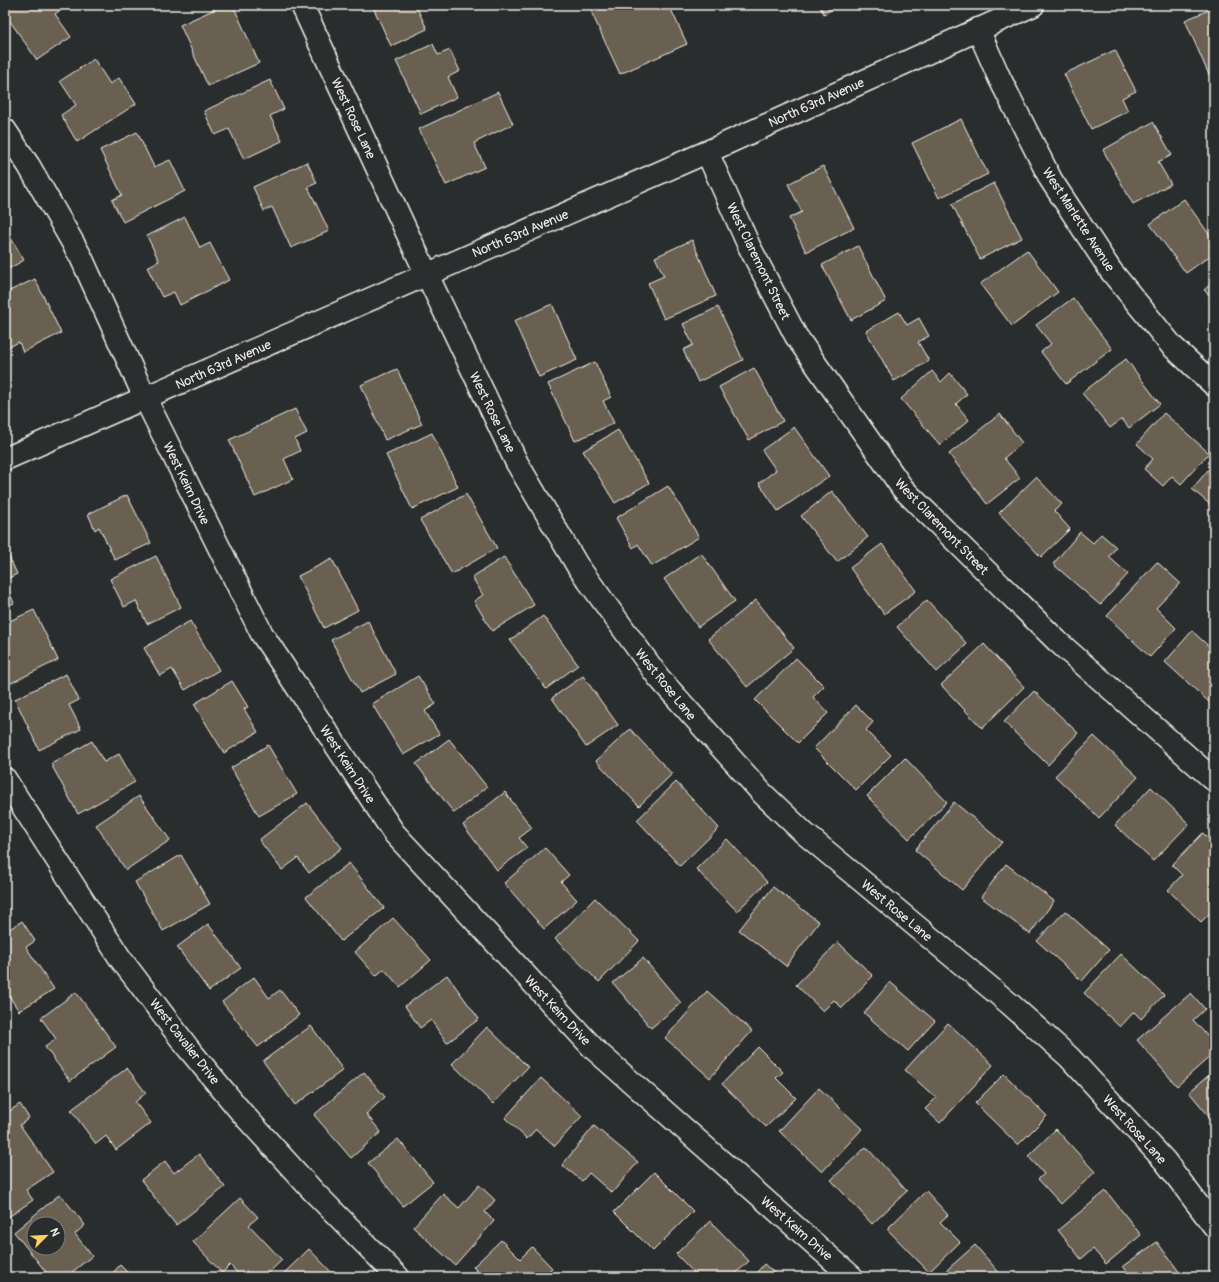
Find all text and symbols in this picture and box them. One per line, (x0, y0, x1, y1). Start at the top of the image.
street label: North 63rd Avenue (766, 74, 867, 131)
street label: West Rose Lane (327, 75, 379, 162)
street label: West Marlette Avenue (1039, 165, 1118, 275)
street label: West Claremont Street (723, 200, 794, 323)
street label: North 63rd Avenue (470, 206, 571, 261)
street label: North 63rd Avenue (173, 336, 274, 393)
street label: West Rose Lane (466, 370, 519, 456)
street label: West Keim Drive (159, 440, 213, 528)
street label: West Claremont Street (891, 475, 992, 579)
street label: West Rose Lane (631, 646, 699, 724)
street label: West Keim Drive (316, 723, 379, 807)
street label: West Rose Lane (858, 876, 936, 945)
street label: West Keim Drive (521, 972, 594, 1049)
street label: West Cavalier Drive (146, 996, 223, 1088)
street label: West Rose Lane (1099, 1092, 1170, 1168)
street label: West Keim Drive (757, 1193, 836, 1265)
north arrow (26, 1216, 66, 1256)
text: N (47, 1226, 62, 1239)

